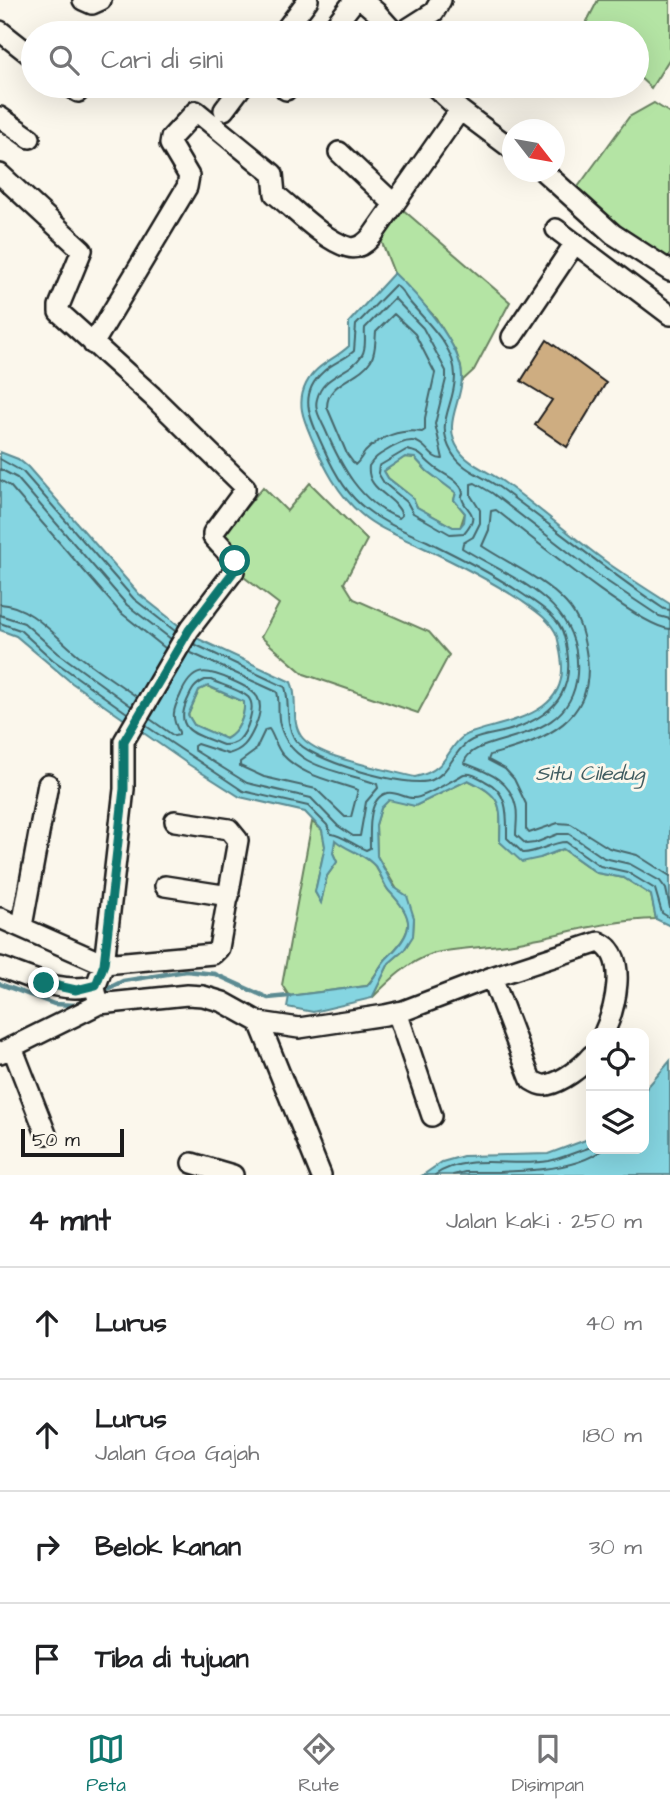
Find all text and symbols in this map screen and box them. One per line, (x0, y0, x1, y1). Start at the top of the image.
search box (21, 21, 649, 98)
icon: search (45, 41, 83, 79)
text: Cari di sini (101, 42, 223, 78)
north arrow (502, 119, 565, 182)
route start (219, 545, 250, 576)
water label: Situ Ciledug (535, 759, 646, 789)
route end (28, 967, 59, 998)
map controls (586, 1028, 649, 1154)
button: locate (586, 1028, 649, 1091)
button: layers (586, 1091, 649, 1154)
scale bar (21, 1126, 124, 1158)
text: 50 m (32, 1127, 80, 1154)
text: 4 mnt (28, 1200, 111, 1242)
text: Jalan kaki · 250 m (446, 1205, 642, 1237)
icon: ahead (28, 1304, 66, 1342)
text: Lurus (95, 1305, 167, 1341)
text: 40 m (585, 1307, 642, 1339)
text: Lurus (95, 1401, 167, 1437)
icon: ahead (28, 1416, 66, 1454)
text: 180 m (583, 1419, 642, 1451)
text: Jalan Goa Gajah (95, 1437, 259, 1469)
icon: right (28, 1528, 66, 1566)
text: Belok kanan (95, 1529, 241, 1565)
text: 30 m (589, 1531, 642, 1563)
icon: arrive (28, 1640, 66, 1678)
text: Tiba di tujuan (95, 1641, 249, 1677)
tab: Peta (86, 1730, 126, 1799)
tab: Rute (298, 1730, 339, 1799)
tab: Disimpan (512, 1730, 584, 1799)

